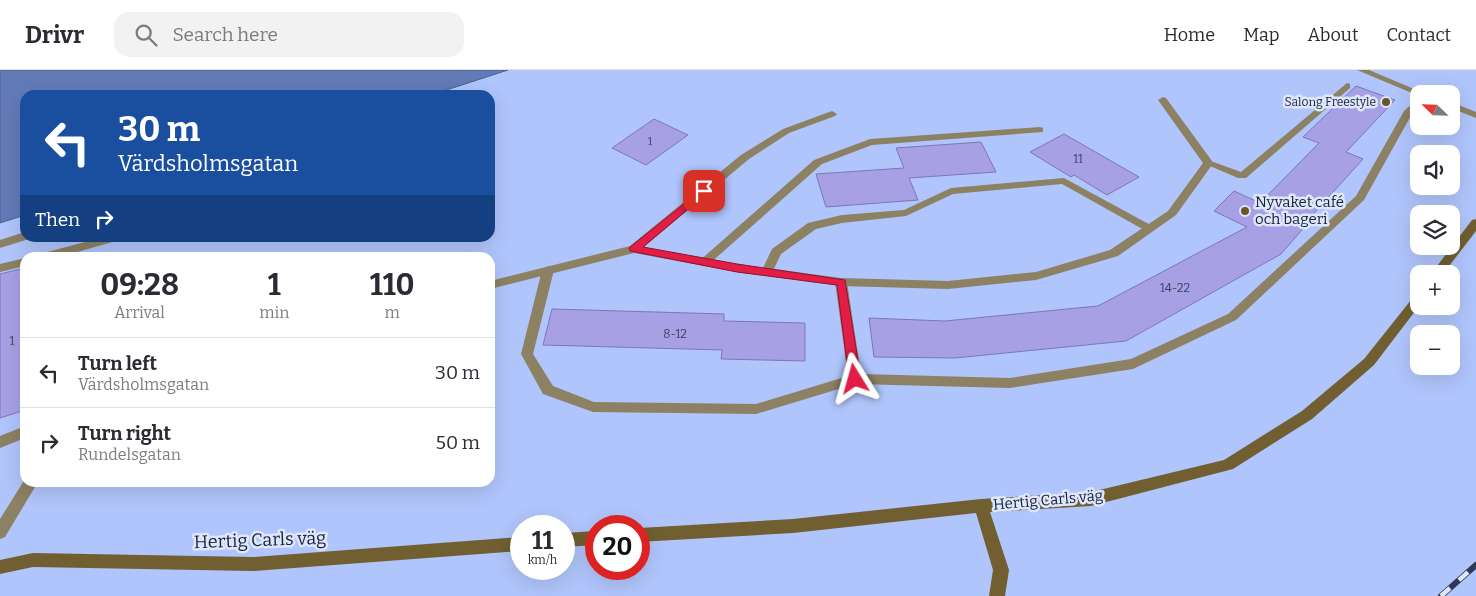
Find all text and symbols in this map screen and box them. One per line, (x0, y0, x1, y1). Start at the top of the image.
search box (114, 12, 464, 57)
text: Drivr (25, 21, 84, 49)
icon: search (132, 21, 160, 49)
text: Search here (172, 23, 278, 46)
text: Home (1164, 24, 1215, 46)
text: Map (1243, 24, 1279, 46)
text: About (1307, 24, 1358, 46)
text: Contact (1386, 24, 1451, 46)
north arrow (1410, 85, 1460, 135)
map controls (1410, 85, 1460, 375)
place label: Salong Freestyle (1285, 95, 1376, 109)
marker: Salong Freestyle (1380, 96, 1392, 108)
text: 30 m (118, 108, 200, 150)
icon: left (35, 110, 100, 175)
house number: 1 (648, 135, 653, 148)
button: sound (1410, 145, 1460, 195)
text: Värdsholmsgatan (118, 150, 298, 177)
house number: 11 (1073, 152, 1083, 166)
pin (683, 170, 725, 212)
icon: arrive (690, 177, 718, 205)
place label: Nyvaket café och bageri (1255, 193, 1344, 228)
icon: right (90, 205, 118, 233)
marker: Nyvaket café och bageri (1239, 205, 1251, 217)
button: layers (1410, 205, 1460, 255)
text: Then (35, 208, 80, 231)
button: + (1410, 265, 1460, 315)
text: 09:28 (100, 267, 179, 303)
text: 1 (268, 267, 281, 303)
text: 110 (370, 267, 415, 303)
house number: 14-22 (1160, 281, 1190, 295)
text: Arrival (114, 303, 165, 322)
text: min (259, 303, 289, 322)
text: m (385, 303, 400, 322)
button: − (1410, 325, 1460, 375)
house number: 8-12 (663, 327, 687, 341)
house number: 1 (10, 334, 15, 348)
text: Turn left (78, 352, 157, 375)
position arrow (828, 352, 880, 404)
icon: left (35, 359, 63, 387)
text: 30 m (435, 361, 480, 384)
text: Värdsholmsgatan (78, 375, 209, 394)
text: Turn right (78, 422, 171, 445)
icon: right (35, 429, 63, 457)
text: 50 m (436, 431, 480, 454)
text: Rundelsgatan (78, 445, 181, 464)
street label: Hertig Carls väg (992, 486, 1104, 514)
speed limit sign: 20 (585, 515, 650, 580)
text: 11 (532, 526, 553, 556)
street label: Hertig Carls väg (193, 527, 327, 553)
text: km/h (528, 553, 557, 567)

